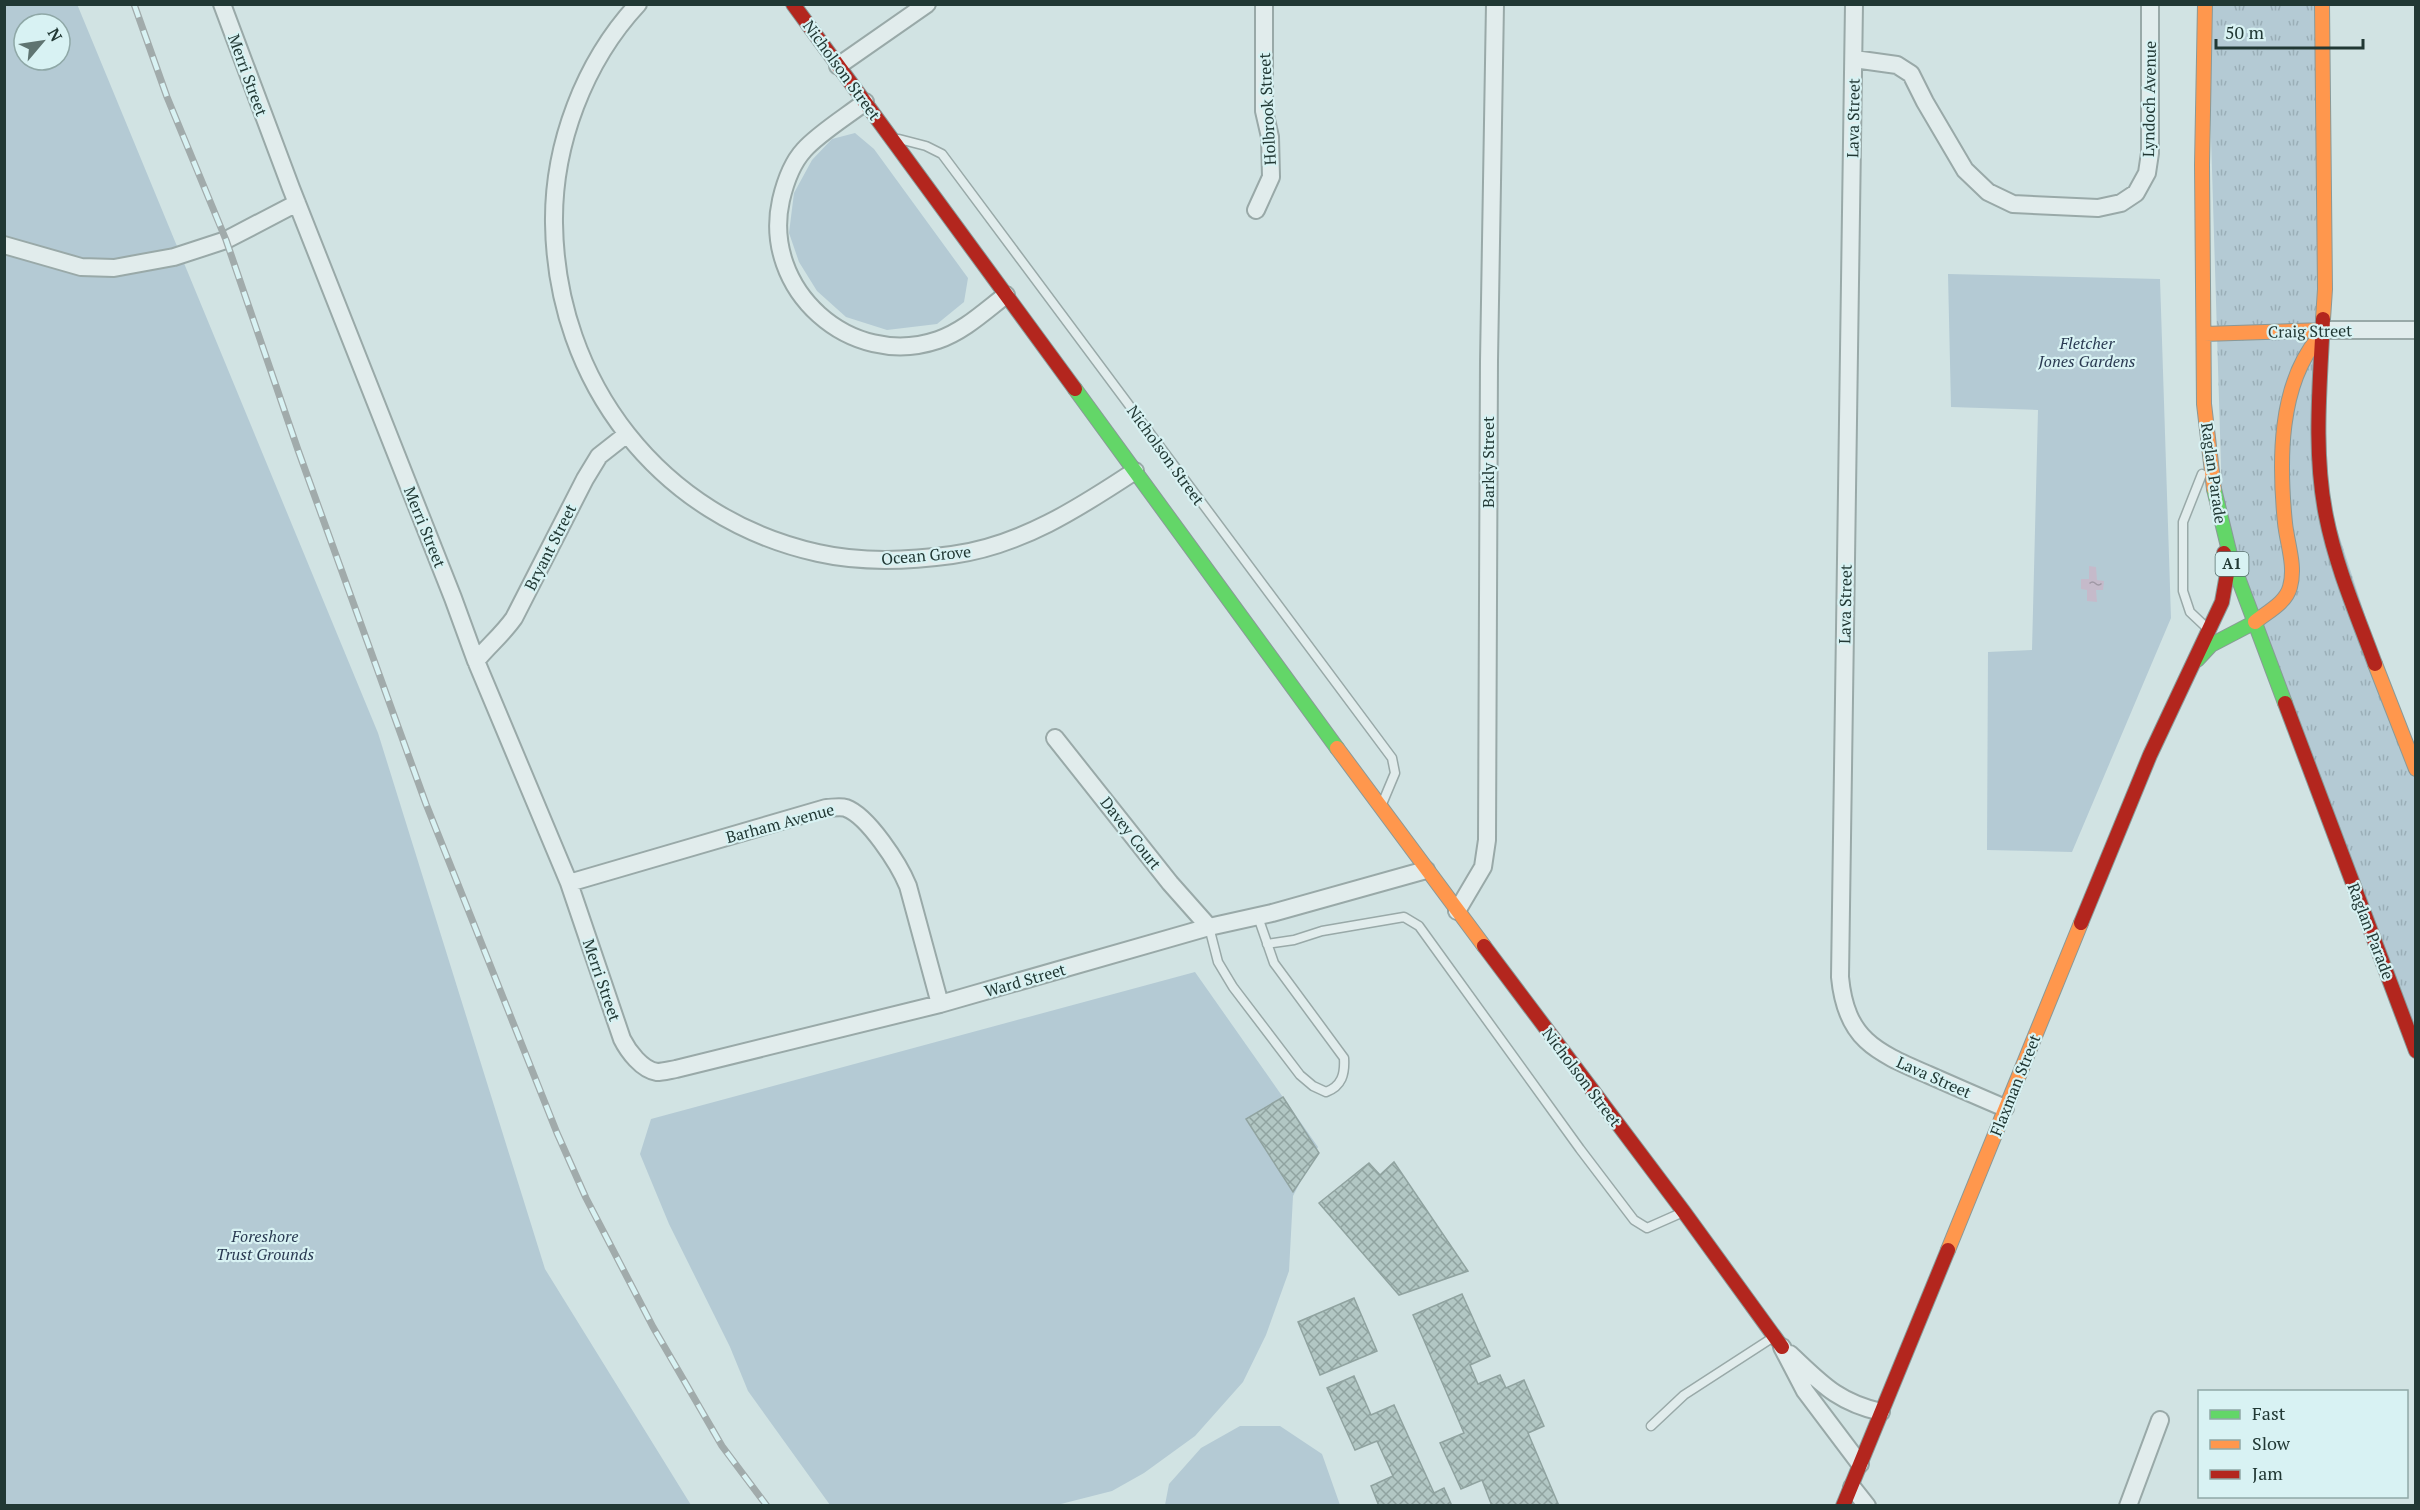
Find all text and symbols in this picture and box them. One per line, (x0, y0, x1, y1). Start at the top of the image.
north arrow (12, 12, 72, 72)
scale bar (2216, 12, 2363, 50)
street label: Nicholson Street (798, 15, 886, 125)
text: 50 m (2225, 20, 2265, 44)
text: N (43, 24, 68, 45)
street label: Merri Street (223, 31, 273, 119)
street label: Lyndoch Avenue (2137, 41, 2161, 157)
street label: Holbrook Street (1253, 52, 1281, 166)
street label: Lava Street (1841, 78, 1865, 158)
street label: Craig Street (2268, 319, 2352, 343)
park label: Fletcher Jones Gardens (2037, 332, 2136, 372)
street label: Nicholson Street (1122, 400, 1210, 510)
street label: Barkly Street (1477, 416, 1499, 508)
street label: Raglan Parade (2196, 421, 2232, 525)
street label: Merri Street (399, 483, 451, 571)
street label: Bryant Street (519, 500, 581, 594)
street label: Ocean Grove (880, 540, 972, 570)
road number: A1 (2216, 552, 2248, 576)
street label: Lava Street (1833, 564, 1857, 644)
street label: Davey Court (1096, 792, 1166, 874)
street label: Barham Avenue (723, 798, 837, 848)
street label: Raglan Parade (2343, 880, 2399, 982)
street label: Merri Street (578, 936, 626, 1024)
street label: Ward Street (982, 958, 1068, 1002)
street label: Nicholson Street (1537, 1023, 1627, 1131)
street label: Flaxman Street (1985, 1031, 2045, 1139)
street label: Lava Street (1893, 1051, 1975, 1103)
park label: Foreshore Trust Grounds (216, 1225, 314, 1265)
legend (2198, 1390, 2408, 1498)
text: Fast (2252, 1401, 2286, 1425)
text: Slow (2252, 1431, 2291, 1455)
text: Jam (2252, 1461, 2283, 1485)

